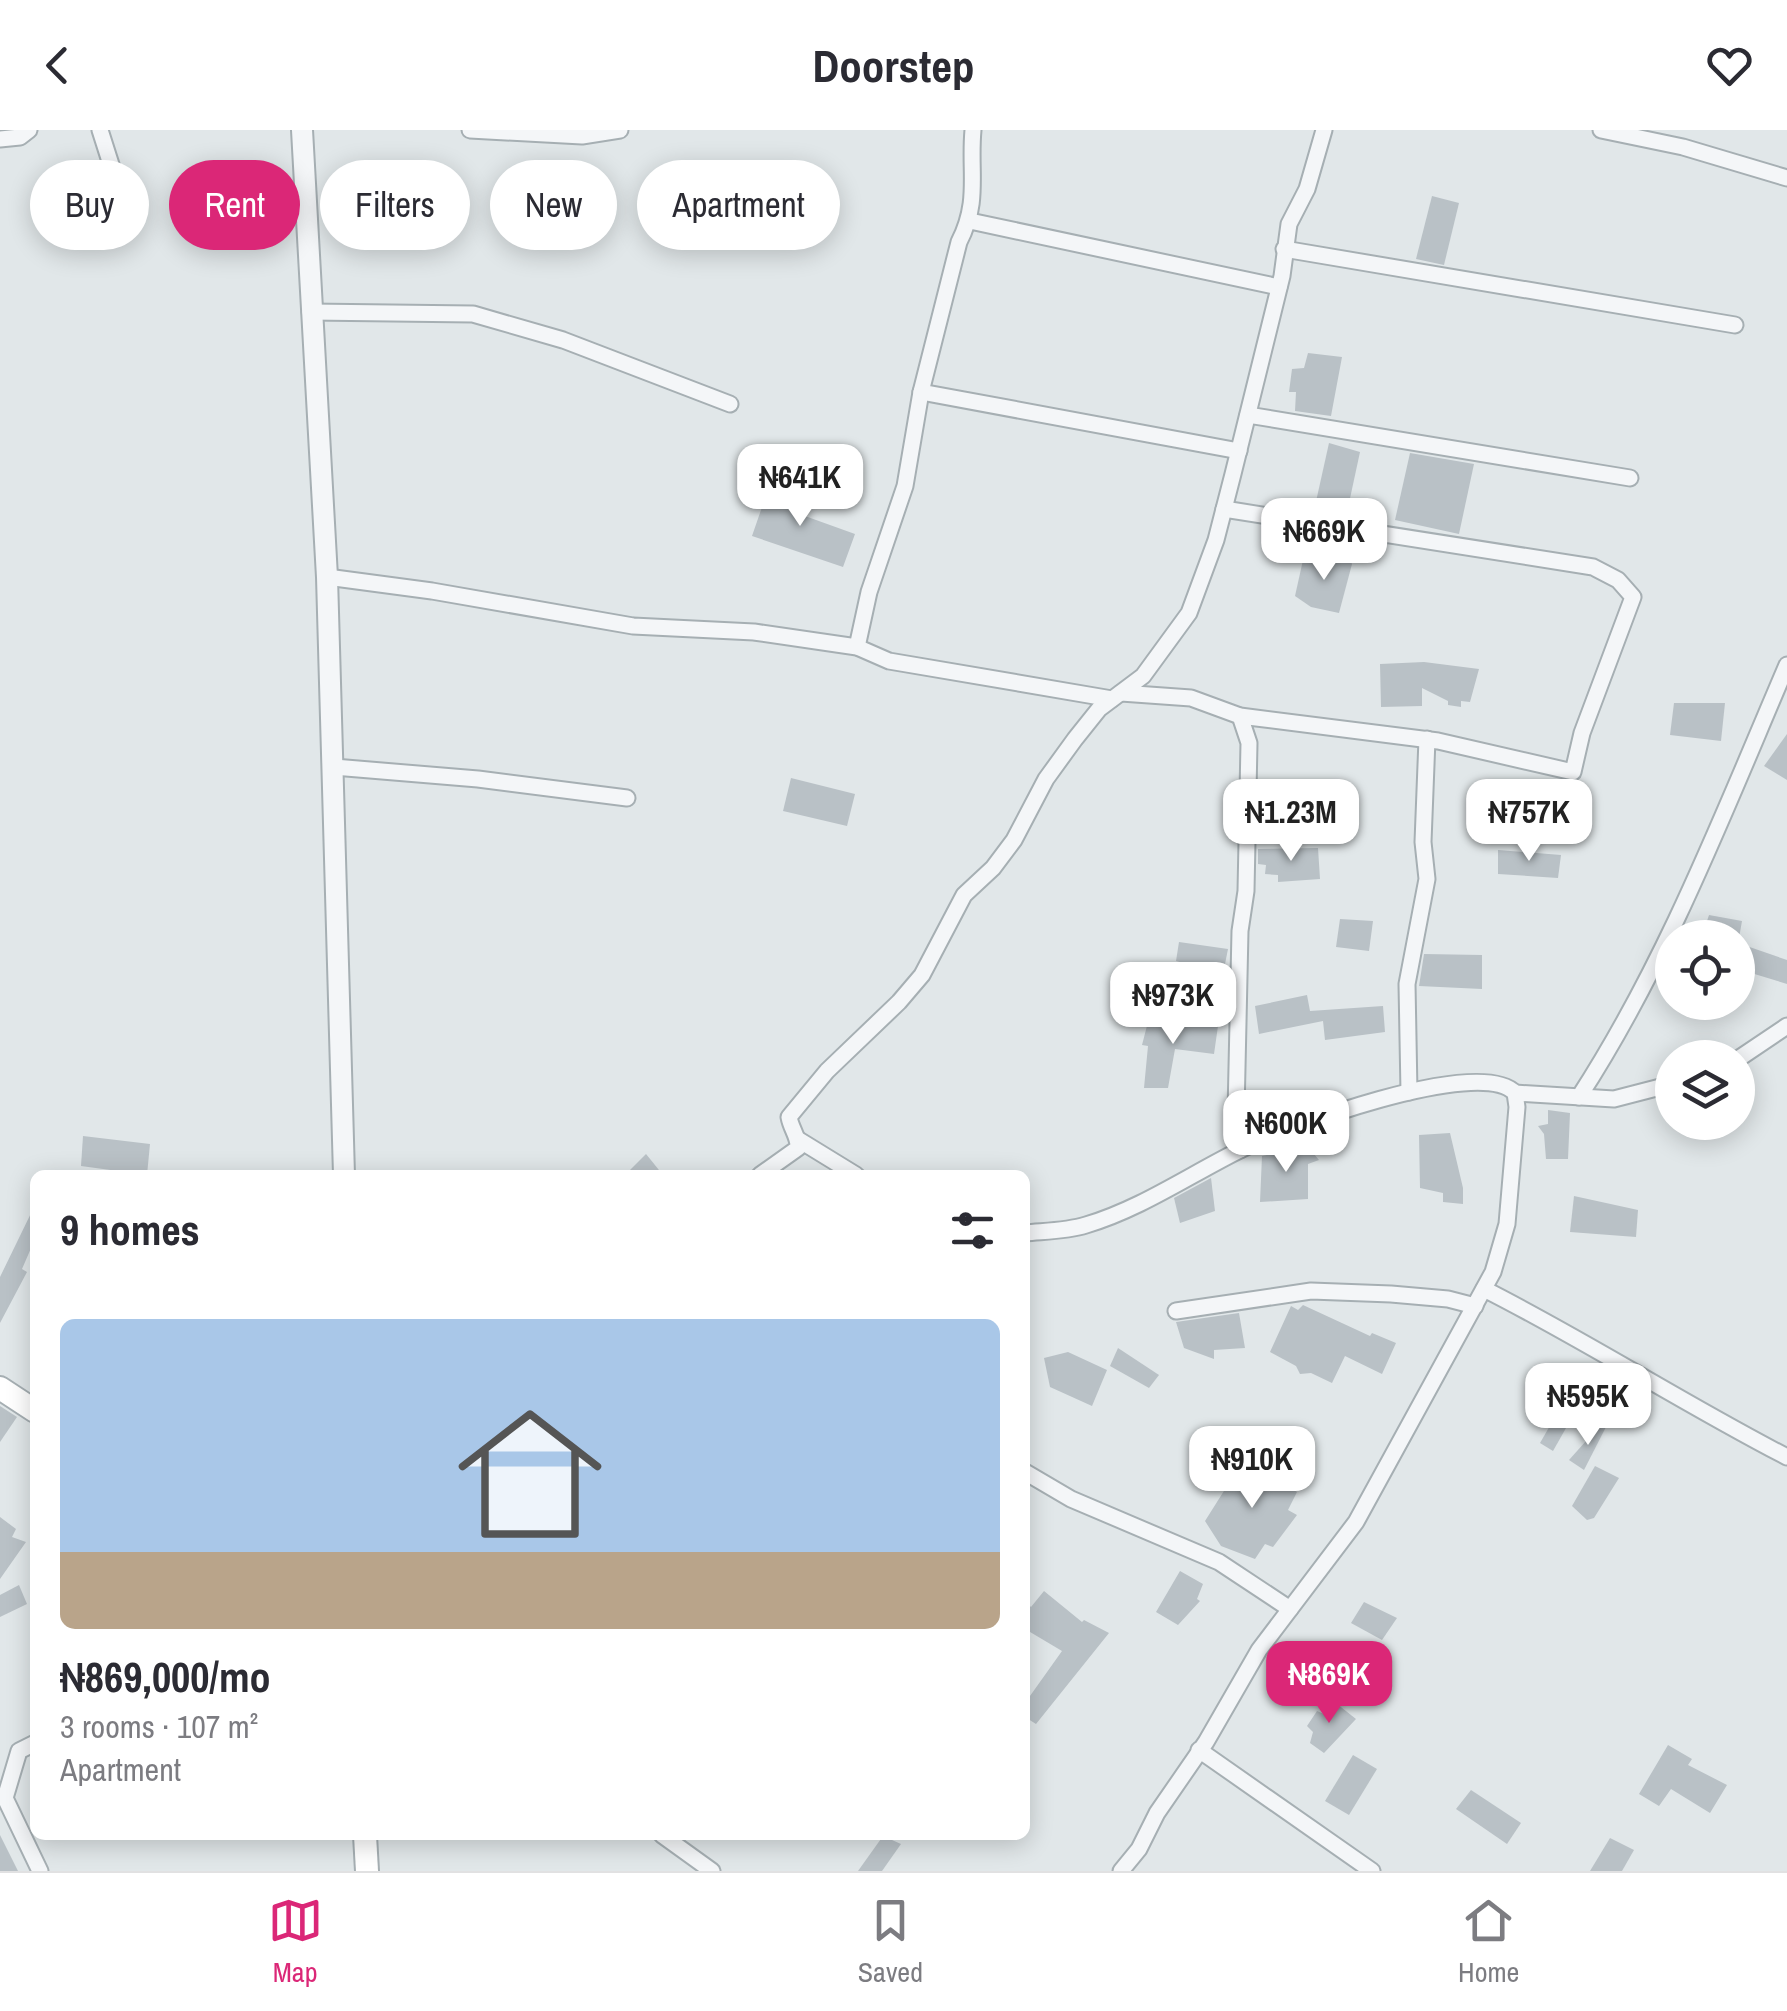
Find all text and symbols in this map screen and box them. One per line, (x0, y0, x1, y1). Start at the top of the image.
text: Doorstep (813, 35, 974, 96)
icon: back (30, 38, 85, 93)
icon: heart (1702, 38, 1757, 93)
chip: Buy (30, 160, 149, 250)
chip: Rent (169, 160, 300, 250)
chip: Filters (320, 160, 470, 250)
chip: New (490, 160, 617, 250)
chip: Apartment (637, 160, 840, 250)
pin: ₦641K (730, 444, 870, 529)
text: ₦641K (759, 455, 841, 498)
pin: ₦669K (1254, 498, 1394, 583)
text: ₦669K (1283, 509, 1365, 552)
pin: ₦1.23M (1210, 779, 1372, 864)
pin: ₦757K (1459, 779, 1599, 864)
text: ₦1.23M (1245, 790, 1337, 833)
text: ₦757K (1488, 790, 1570, 833)
map controls (1655, 920, 1755, 1140)
button: locate (1655, 920, 1755, 1020)
pin: ₦973K (1103, 962, 1243, 1047)
text: ₦973K (1132, 973, 1214, 1016)
button: layers (1655, 1040, 1755, 1140)
pin: ₦600K (1216, 1090, 1356, 1175)
text: ₦600K (1245, 1101, 1327, 1144)
text: 9 homes (60, 1202, 200, 1258)
icon: filters (945, 1203, 1000, 1258)
pin: ₦595K (1518, 1363, 1658, 1448)
text: ₦595K (1547, 1374, 1629, 1417)
icon: home (440, 1384, 620, 1564)
pin: ₦910K (1182, 1426, 1322, 1511)
text: ₦910K (1211, 1437, 1293, 1480)
pin: ₦869K (1259, 1641, 1399, 1726)
text: ₦869,000/mo (60, 1649, 271, 1705)
text: ₦869K (1288, 1652, 1370, 1695)
text: 3 rooms · 107 m² (60, 1705, 258, 1748)
text: Apartment (60, 1748, 181, 1791)
tab: Map (268, 1893, 323, 1991)
tab: Saved (858, 1893, 923, 1991)
tab: Home (1458, 1893, 1519, 1991)

